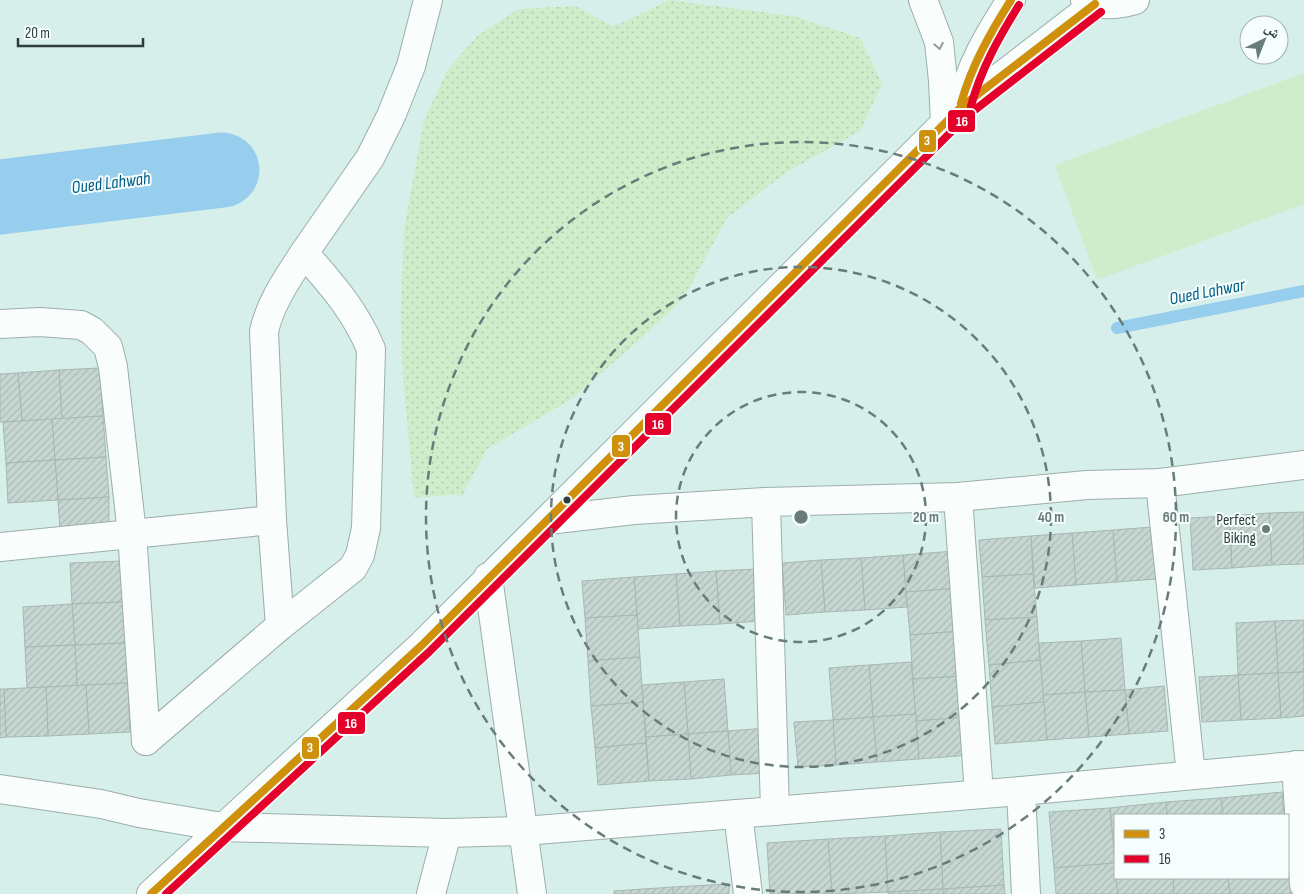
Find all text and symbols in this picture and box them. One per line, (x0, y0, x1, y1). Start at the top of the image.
scale bar (18, 15, 142, 47)
north arrow (1239, 15, 1289, 65)
text: ش (1261, 20, 1284, 42)
text: 20 m (25, 24, 50, 43)
one-way arrow (933, 41, 943, 50)
line badge: 16 (947, 109, 976, 133)
text: 16 (956, 113, 968, 130)
line badge: 3 (918, 129, 937, 153)
text: 3 (924, 132, 930, 149)
water label: Oued Lahwah (70, 168, 152, 198)
water label: Oued Lahwar (1167, 274, 1248, 310)
line badge: 16 (644, 412, 672, 436)
text: 16 (652, 416, 664, 433)
line badge: 3 (611, 434, 631, 458)
text: 3 (618, 438, 624, 455)
unlabelled marker (562, 495, 572, 505)
centre of rings (792, 508, 810, 526)
text: 20 m (913, 508, 939, 527)
text: 40 m (1038, 508, 1064, 527)
text: 60 m (1163, 508, 1189, 527)
place label: Perfect Biking (1216, 511, 1256, 548)
marker: Perfect Biking (1260, 523, 1272, 535)
line badge: 16 (337, 711, 366, 735)
text: 16 (345, 715, 357, 732)
line badge: 3 (301, 736, 320, 760)
text: 3 (307, 739, 313, 756)
legend (1114, 814, 1289, 879)
text: 3 (1159, 825, 1165, 844)
text: 16 (1159, 850, 1171, 869)

